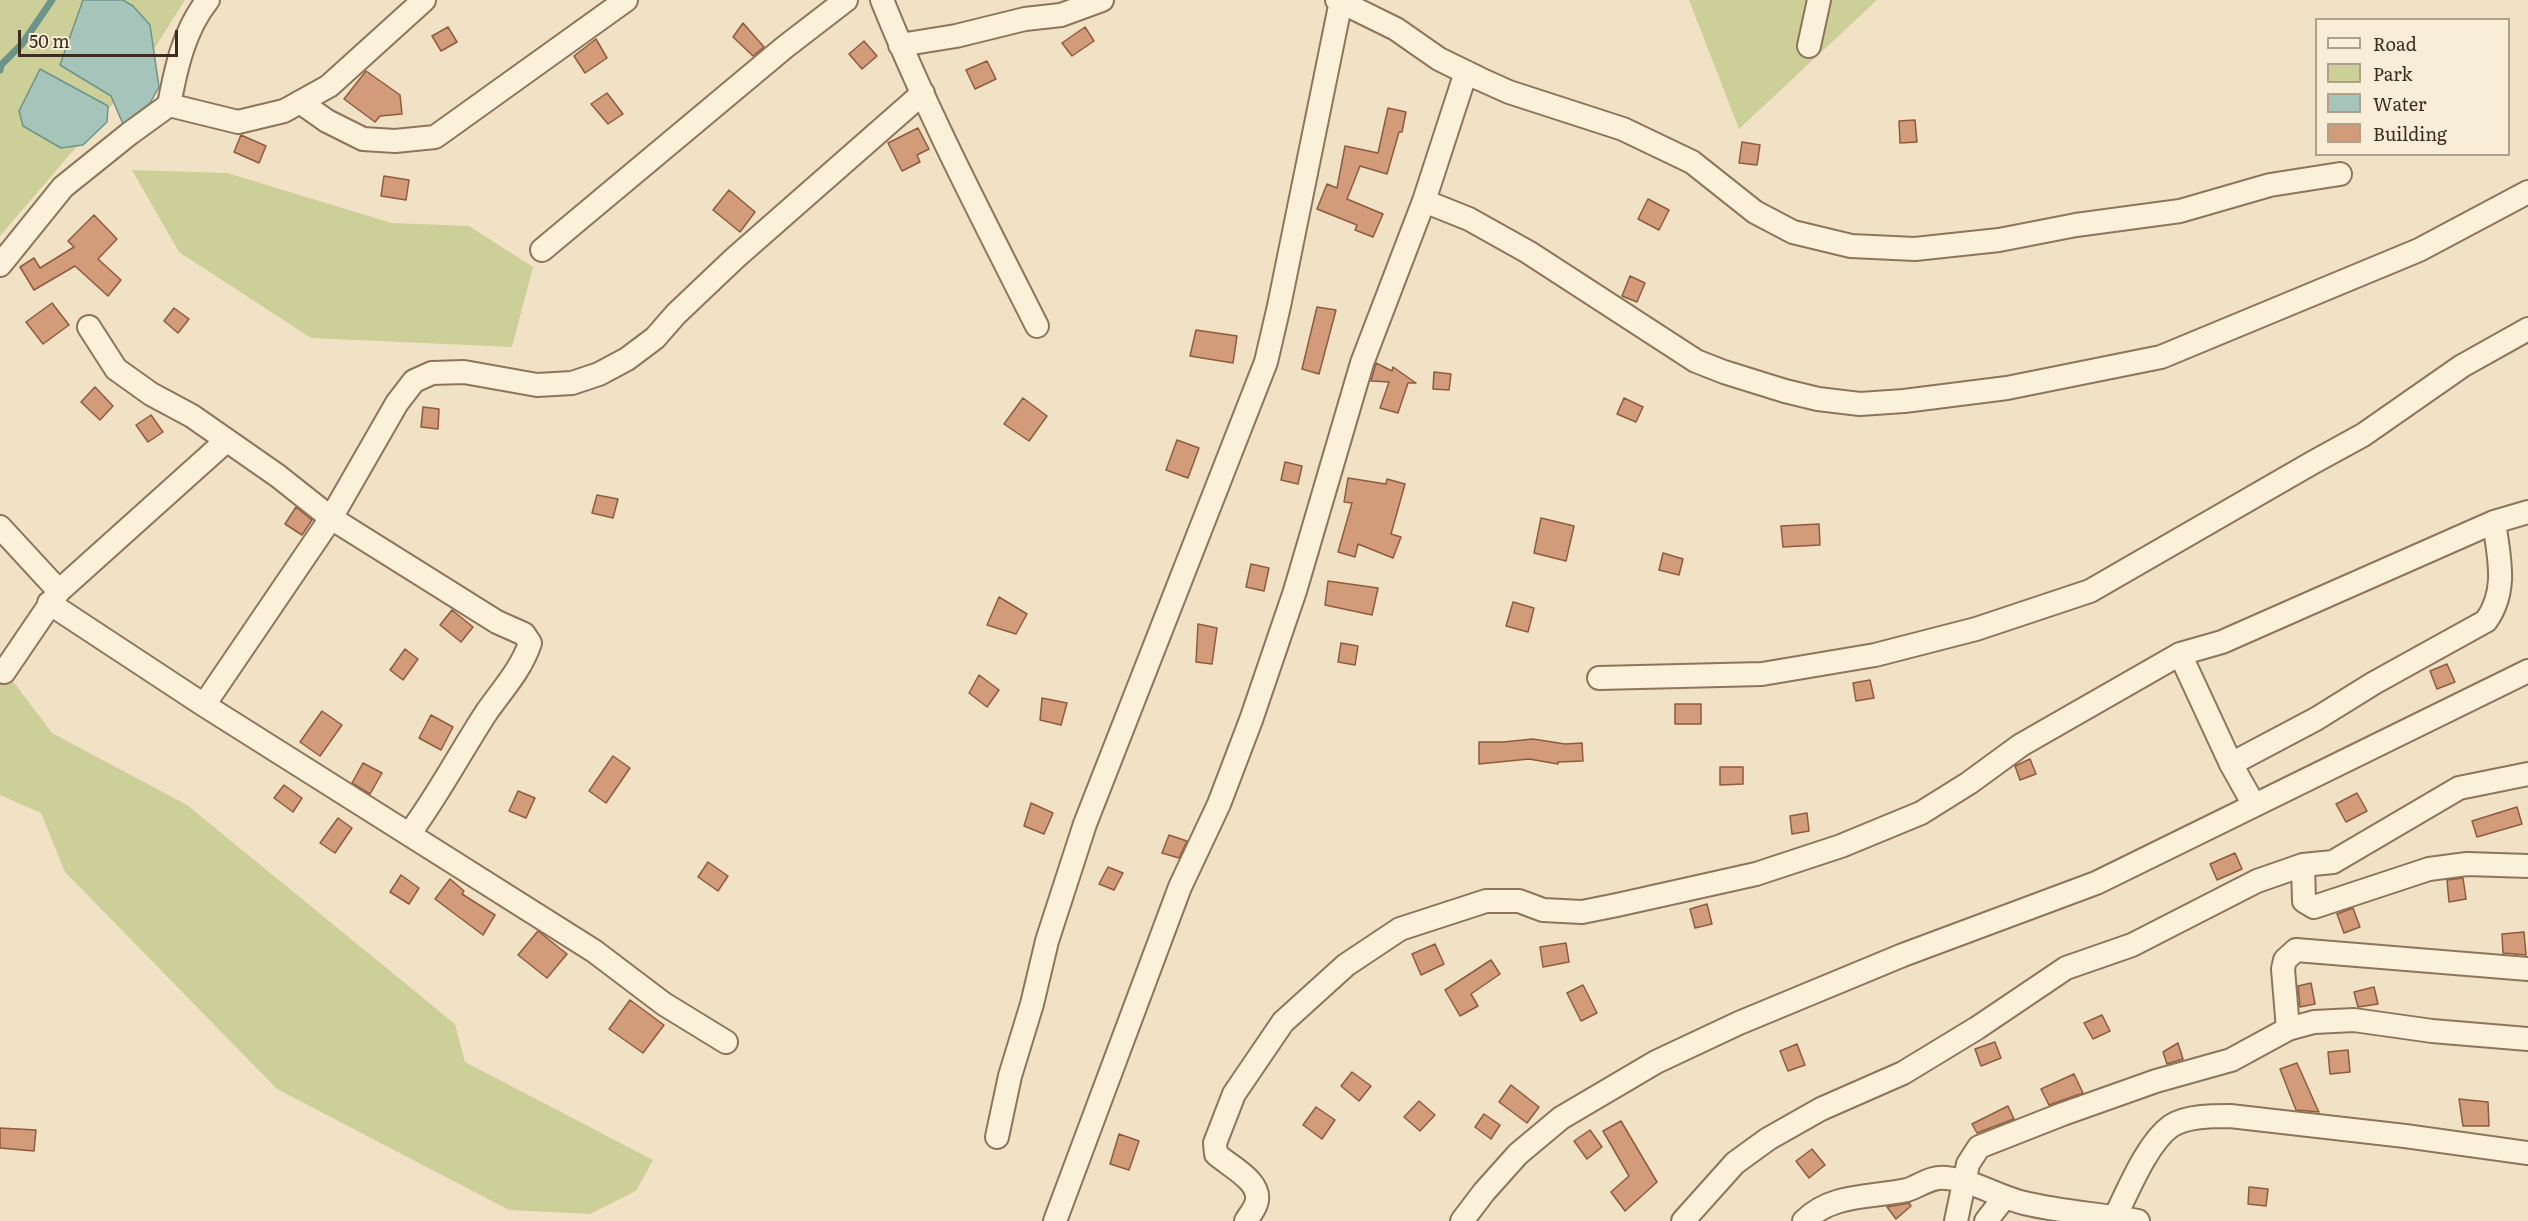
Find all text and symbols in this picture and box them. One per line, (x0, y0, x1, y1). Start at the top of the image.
scale bar (21, 18, 182, 56)
legend (2315, 18, 2510, 156)
text: 50 m (29, 27, 70, 54)
text: Road (2373, 30, 2417, 57)
text: Park (2373, 60, 2412, 87)
text: Water (2373, 90, 2426, 117)
text: Building (2373, 120, 2447, 147)

